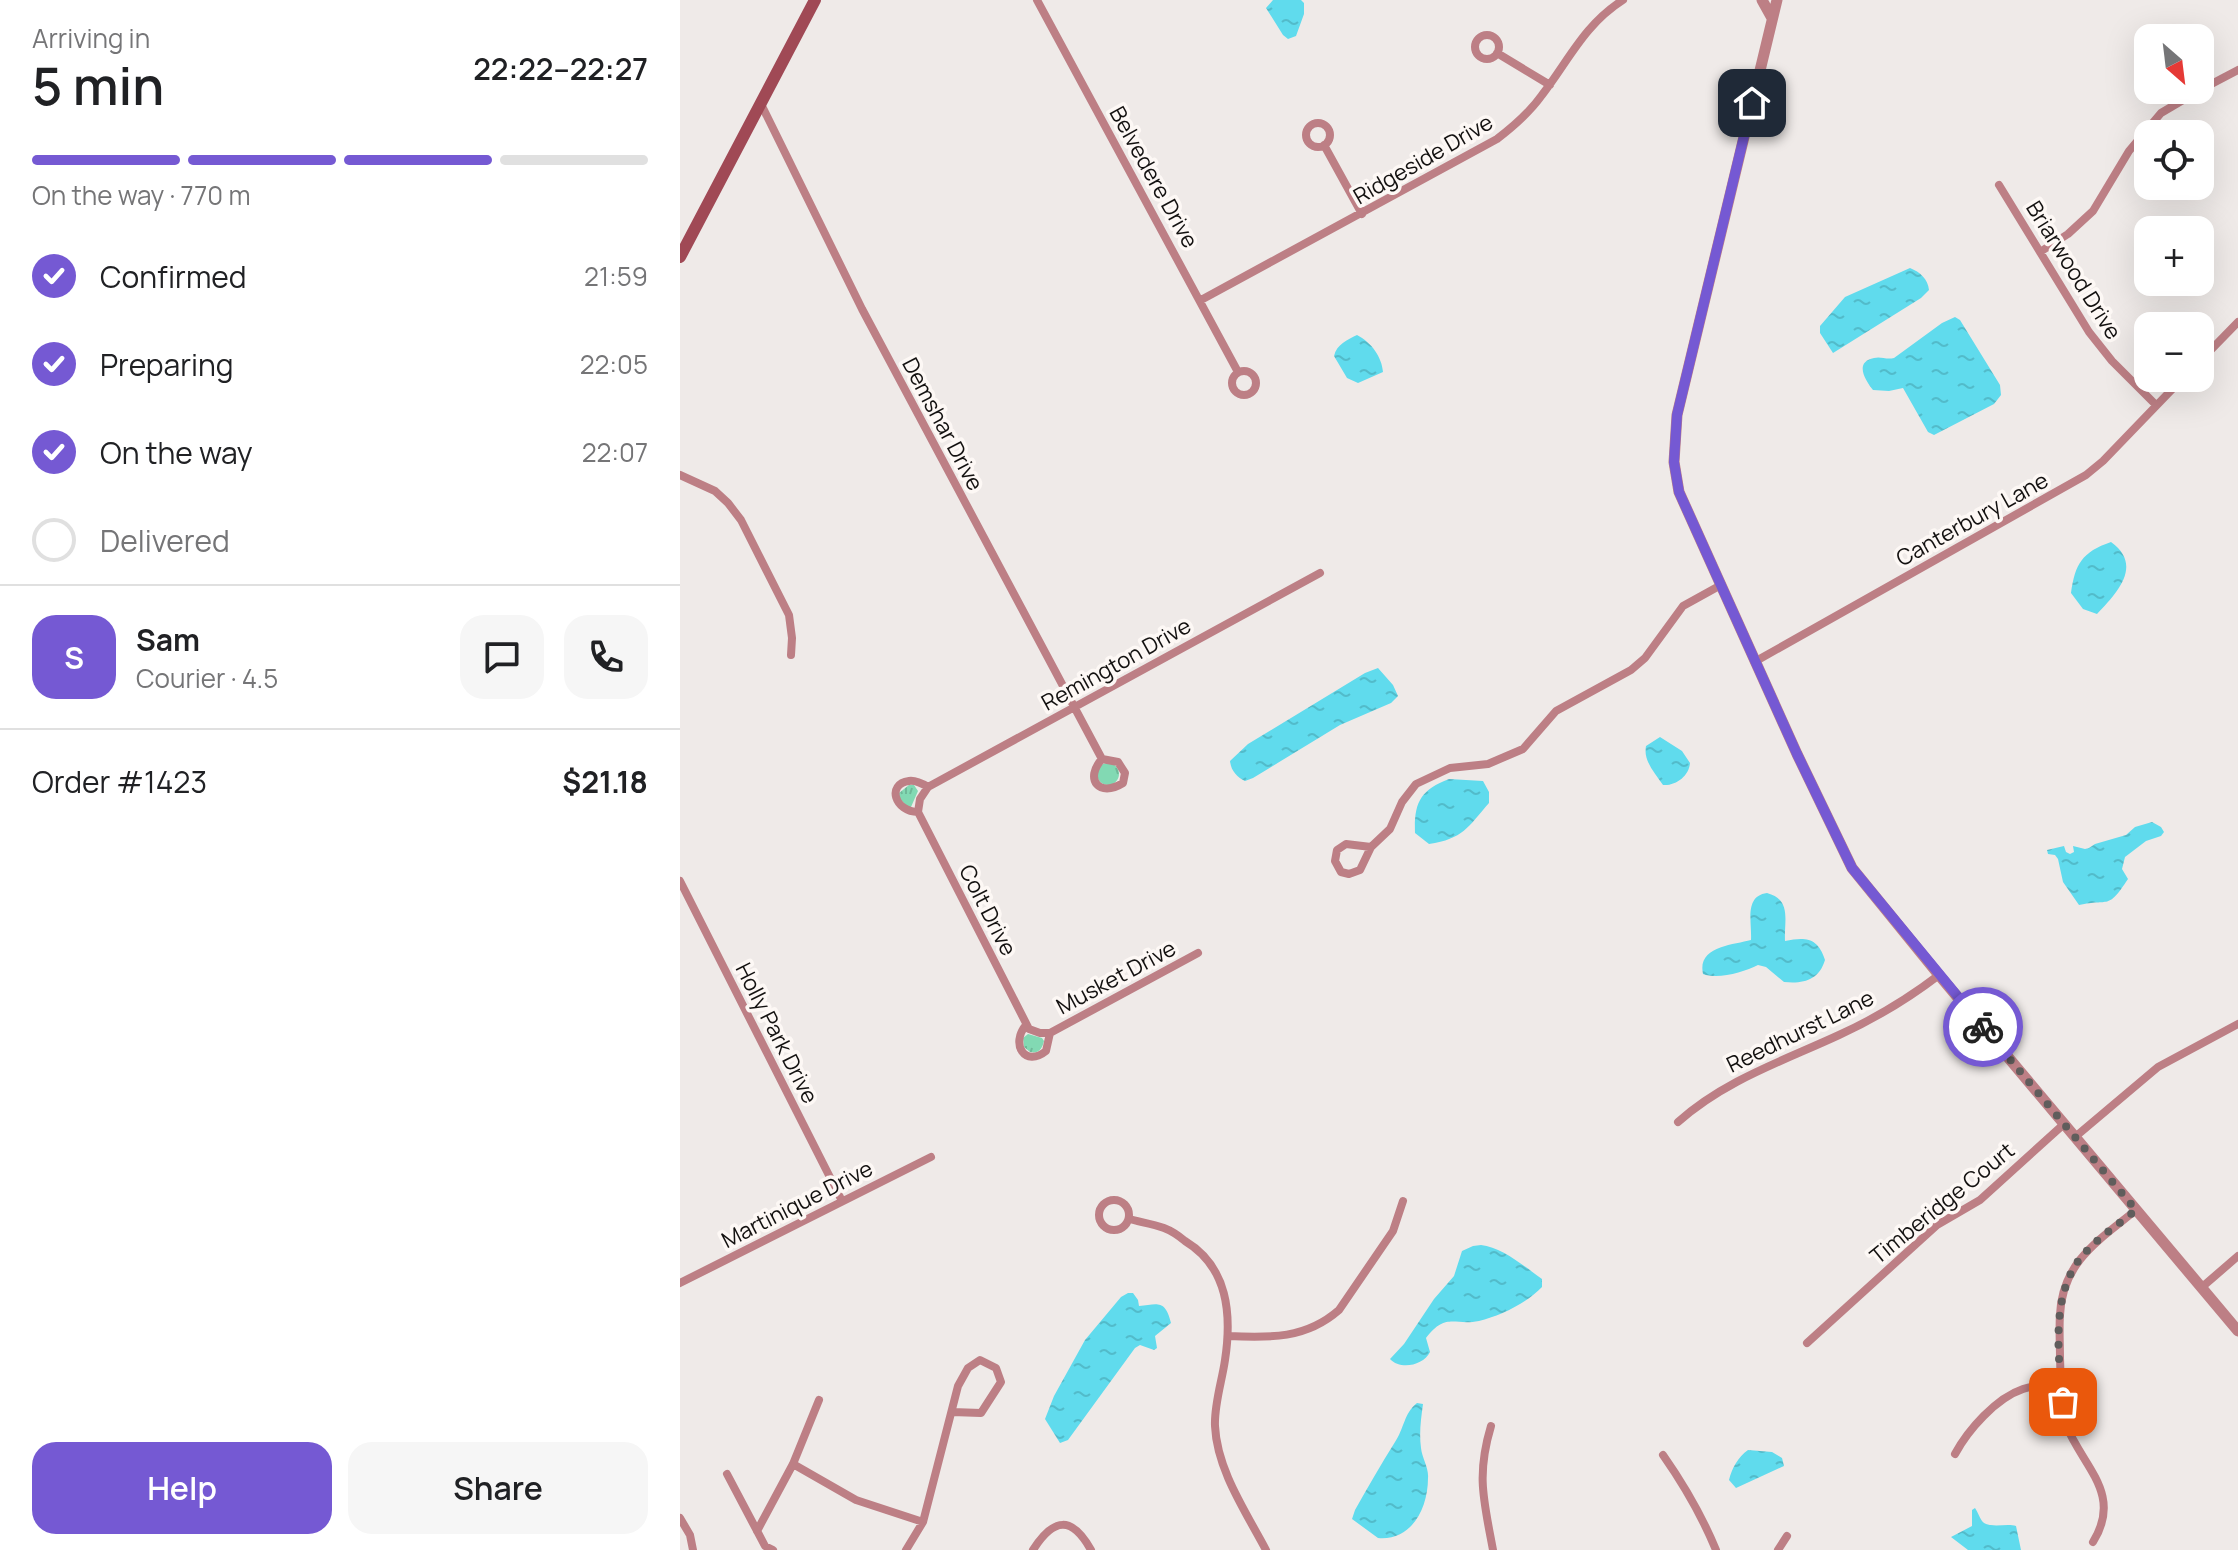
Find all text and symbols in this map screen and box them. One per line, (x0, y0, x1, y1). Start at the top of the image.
text: Arriving in (32, 20, 150, 56)
north arrow (2134, 24, 2214, 104)
map controls (2134, 24, 2214, 392)
text: 22:22–22:27 (473, 48, 648, 89)
text: 5 min (32, 50, 164, 121)
pin (1718, 69, 1786, 137)
icon: home (1730, 81, 1774, 125)
street label: Belvedere Drive (1103, 101, 1205, 253)
street label: Ridgeside Drive (1348, 107, 1498, 211)
button: locate (2134, 120, 2214, 200)
text: On the way · 770 m (32, 177, 250, 213)
street label: Briarwood Drive (2019, 195, 2129, 345)
button: + (2134, 216, 2214, 296)
icon: check (32, 254, 76, 298)
text: Confirmed (100, 256, 247, 297)
text: 21:59 (584, 258, 648, 294)
button: − (2134, 312, 2214, 392)
icon: check (32, 342, 76, 386)
text: Preparing (100, 344, 234, 385)
text: 22:05 (580, 346, 648, 382)
street label: Demshar Drive (895, 352, 991, 496)
icon: check (32, 430, 76, 474)
text: On the way (100, 432, 253, 473)
text: 22:07 (582, 434, 648, 470)
street label: Canterbury Lane (1891, 465, 2053, 573)
text: Delivered (100, 520, 230, 561)
street label: Remington Drive (1036, 610, 1196, 717)
button: chat (460, 615, 544, 699)
button: phone (564, 615, 648, 699)
text: Sam (136, 619, 200, 660)
text: S (64, 637, 84, 678)
text: Courier · 4.5 (136, 660, 278, 696)
text: Order #1423 (32, 761, 207, 802)
text: $21.18 (562, 761, 648, 802)
street label: Colt Drive (952, 859, 1024, 961)
street label: Musket Drive (1051, 933, 1181, 1021)
street label: Holly Park Drive (729, 958, 825, 1109)
street label: Reedhurst Lane (1721, 982, 1879, 1080)
courier (1943, 987, 2023, 1067)
icon: bike (1961, 1005, 2005, 1049)
street label: Timberidge Court (1863, 1135, 2021, 1271)
street label: Martinique Drive (716, 1153, 878, 1255)
pin (2029, 1368, 2097, 1436)
icon: bag (2041, 1380, 2085, 1424)
button: Help (32, 1442, 332, 1534)
button: Share (348, 1442, 648, 1534)

